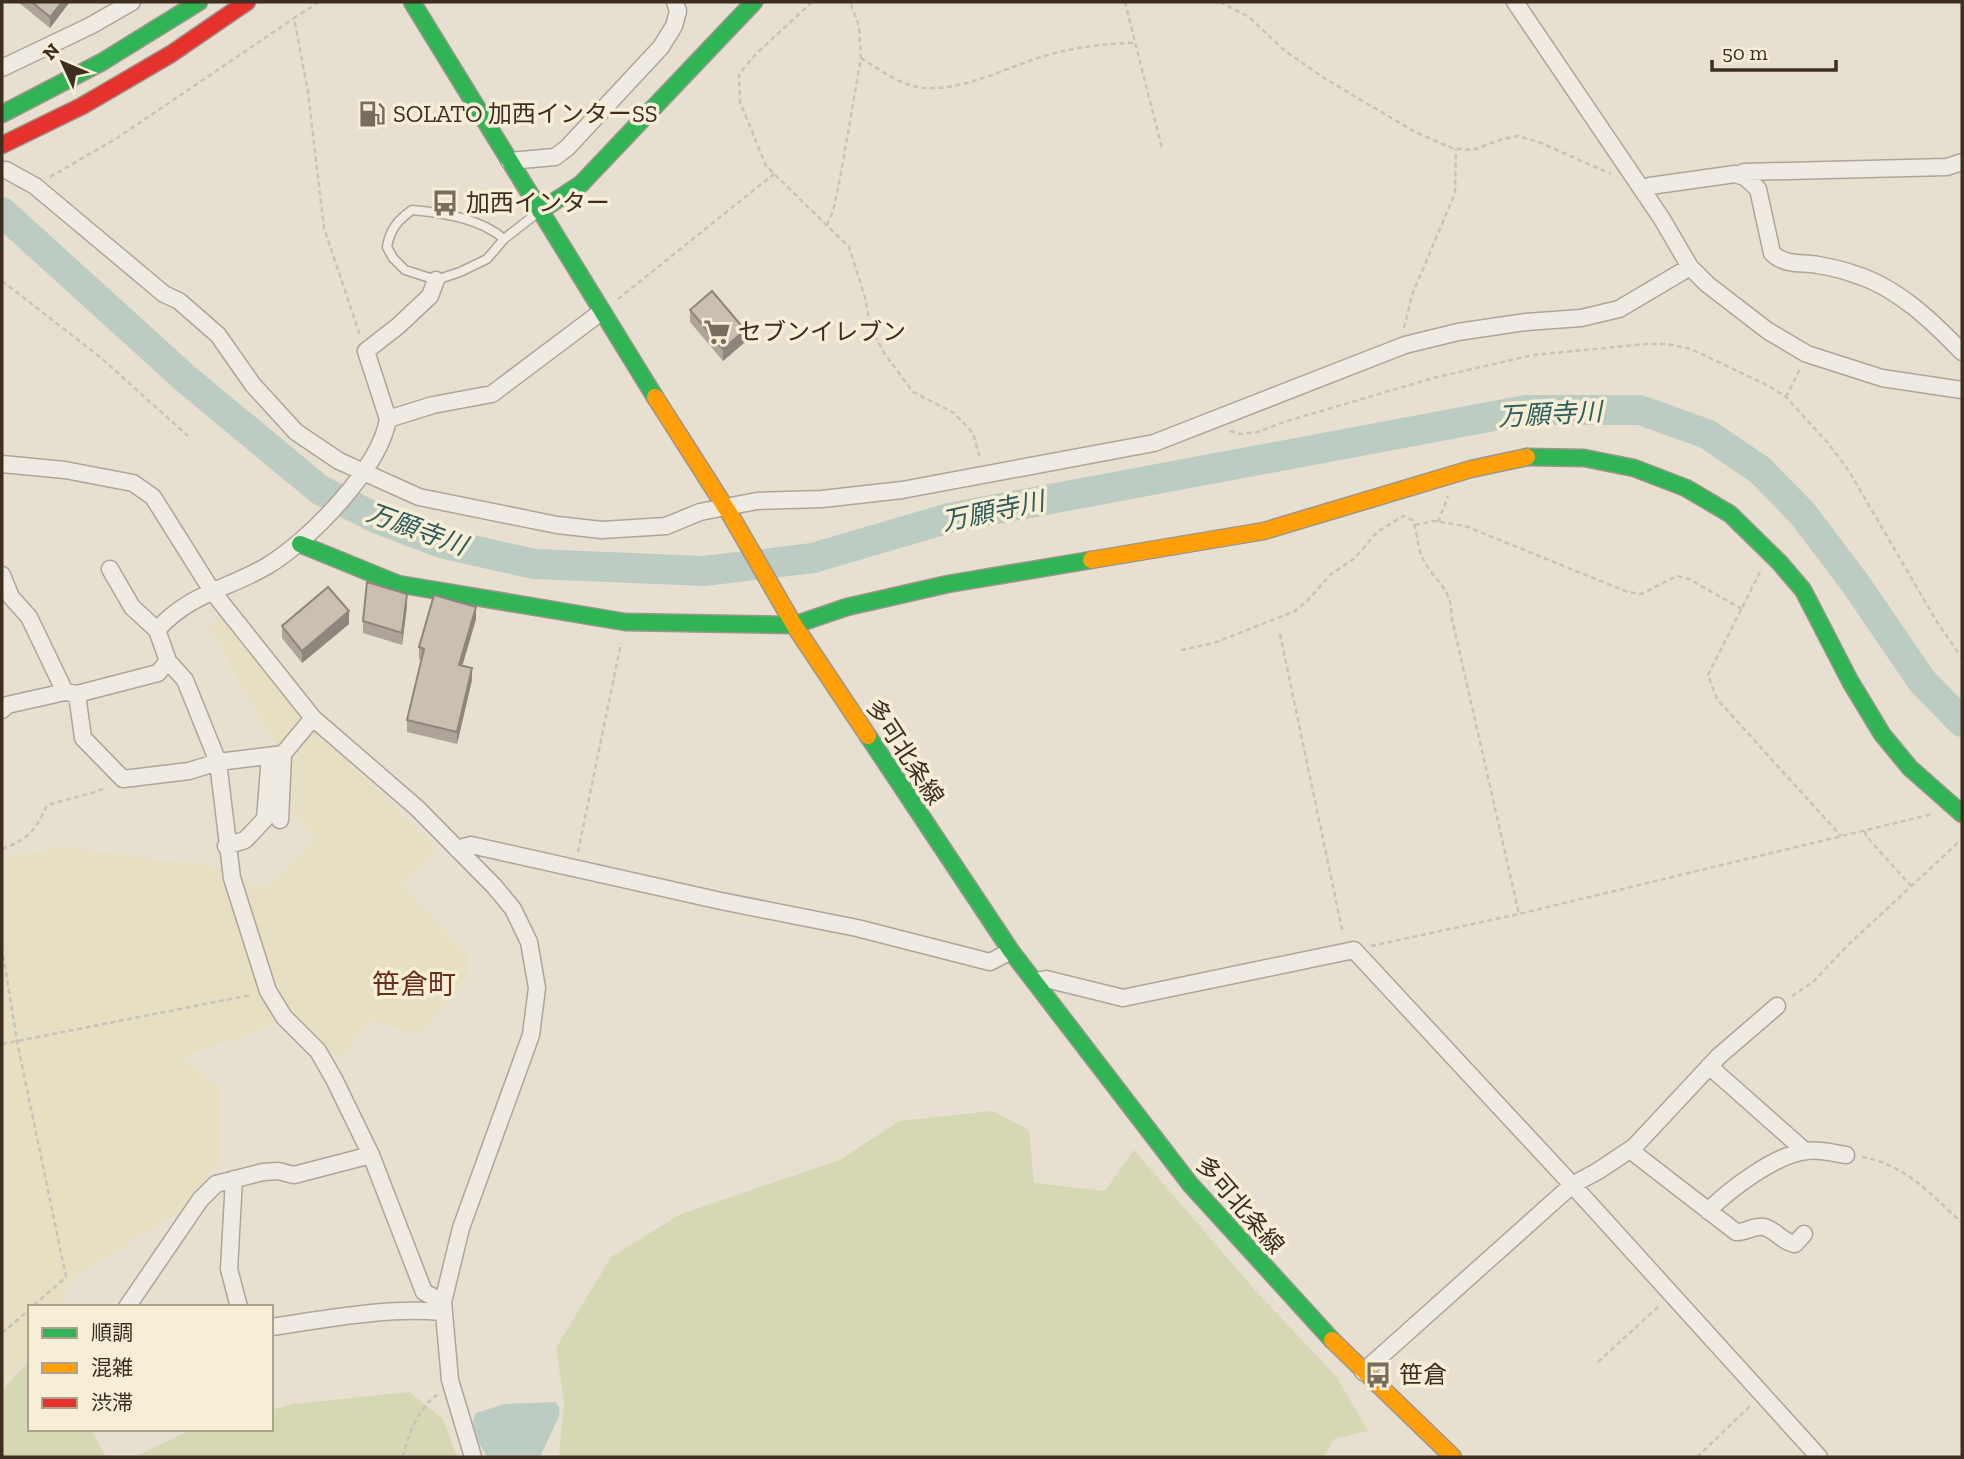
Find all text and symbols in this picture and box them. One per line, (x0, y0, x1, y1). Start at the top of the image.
north arrow (28, 28, 98, 98)
scale bar (1712, 28, 1836, 72)
text: N (38, 38, 64, 65)
text: 50 m (1722, 40, 1768, 65)
fuel station icon: SOLATO 加西インターSS (357, 99, 387, 129)
place label: SOLATO 加西インターSS (393, 99, 658, 128)
bus stop icon: 加西インター (430, 188, 460, 218)
place label: 加西インター (466, 188, 610, 217)
supermarket icon: セブンイレブン (702, 317, 732, 347)
place label: セブンイレブン (738, 317, 906, 346)
water label: 万願寺川 (1497, 395, 1606, 433)
water label: 万願寺川 (939, 484, 1050, 537)
water label: 万願寺川 (363, 496, 474, 563)
street label: 多可北条線 (861, 694, 950, 810)
district label: 笹倉町 (372, 968, 456, 1001)
street label: 多可北条線 (1190, 1150, 1291, 1259)
legend (28, 1305, 273, 1431)
text: 順調 (91, 1320, 133, 1345)
text: 混雑 (91, 1355, 133, 1380)
bus stop icon: 笹倉 (1363, 1360, 1393, 1390)
place label: 笹倉 (1399, 1360, 1447, 1389)
text: 渋滞 (91, 1390, 133, 1415)

